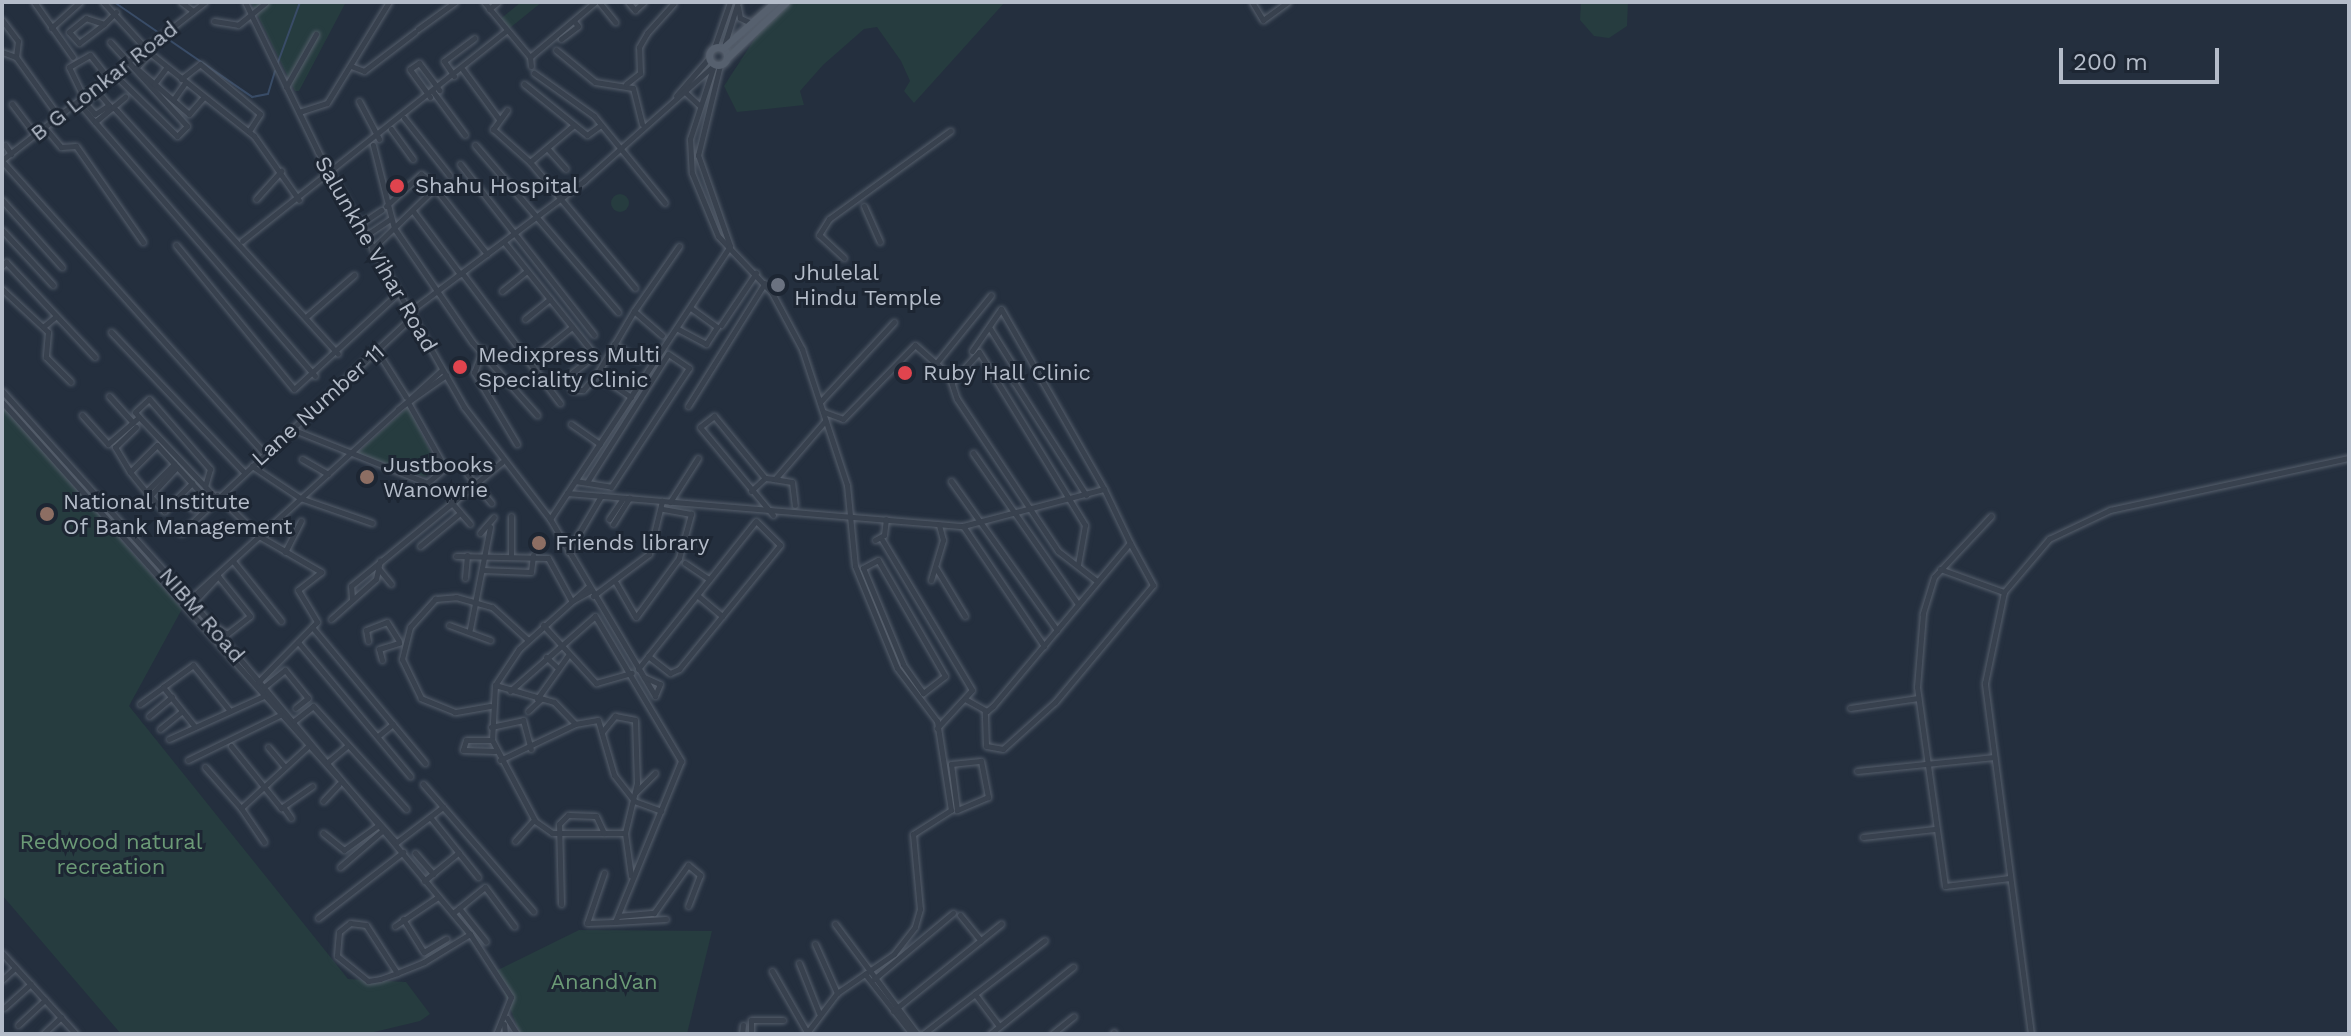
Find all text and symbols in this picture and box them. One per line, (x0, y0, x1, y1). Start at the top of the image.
street label: B G Lonkar Road (25, 15, 183, 147)
scale bar (2063, 32, 2223, 82)
text: 200 m (2073, 48, 2148, 76)
street label: Salunkhe Vihar Road (309, 151, 443, 357)
place label: Shahu Hospital (415, 173, 579, 199)
marker: Shahu Hospital (386, 175, 408, 197)
place label: Jhulelal Hindu Temple (794, 259, 942, 310)
marker: Jhulelal Hindu Temple (769, 276, 787, 294)
street label: Lane Number 11 (246, 338, 390, 472)
place label: Medixpress Multi Speciality Clinic (478, 341, 660, 392)
marker: Medixpress Multi Speciality Clinic (449, 356, 471, 378)
place label: Ruby Hall Clinic (923, 360, 1092, 386)
marker: Ruby Hall Clinic (894, 362, 916, 384)
place label: Justbooks Wanowrie (383, 451, 494, 502)
marker: Justbooks Wanowrie (358, 468, 376, 486)
place label: National Institute Of Bank Management (63, 488, 294, 540)
marker: National Institute Of Bank Management (38, 505, 56, 523)
place label: Friends library (555, 530, 709, 556)
marker: Friends library (530, 534, 548, 552)
street label: NIBM Road (154, 562, 250, 668)
park label: Redwood natural recreation (20, 828, 202, 880)
park label: AnandVan (550, 969, 658, 995)

